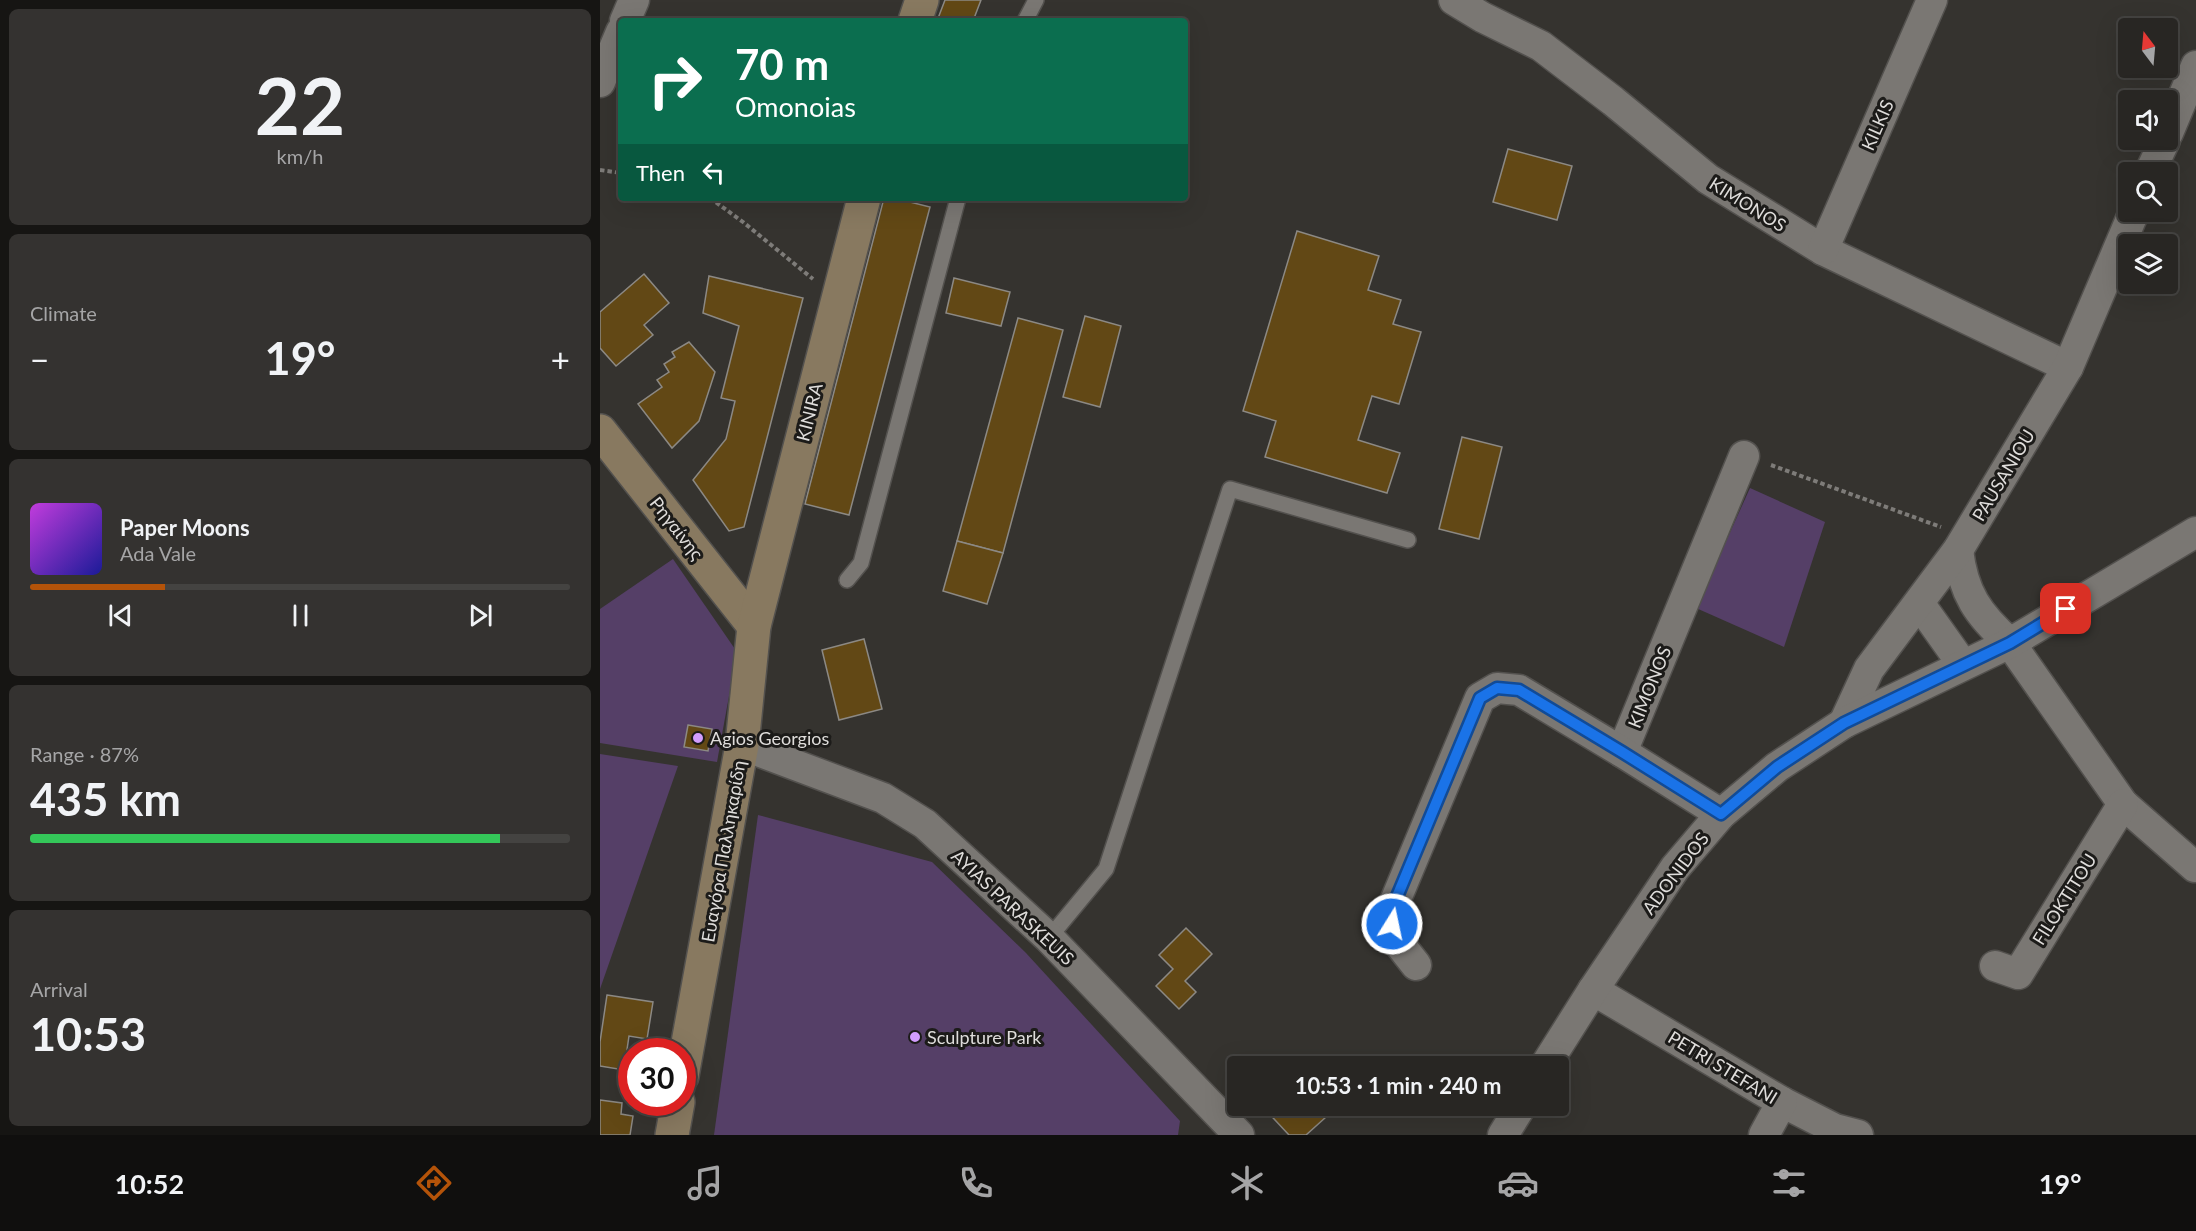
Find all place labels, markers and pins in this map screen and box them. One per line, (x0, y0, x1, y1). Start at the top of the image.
pin (2040, 583, 2091, 634)
place label: Agios Georgios (710, 727, 829, 749)
marker: Agios Georgios (691, 731, 705, 745)
place label: Sculpture Park (927, 1026, 1042, 1048)
marker: Sculpture Park (908, 1030, 922, 1044)

